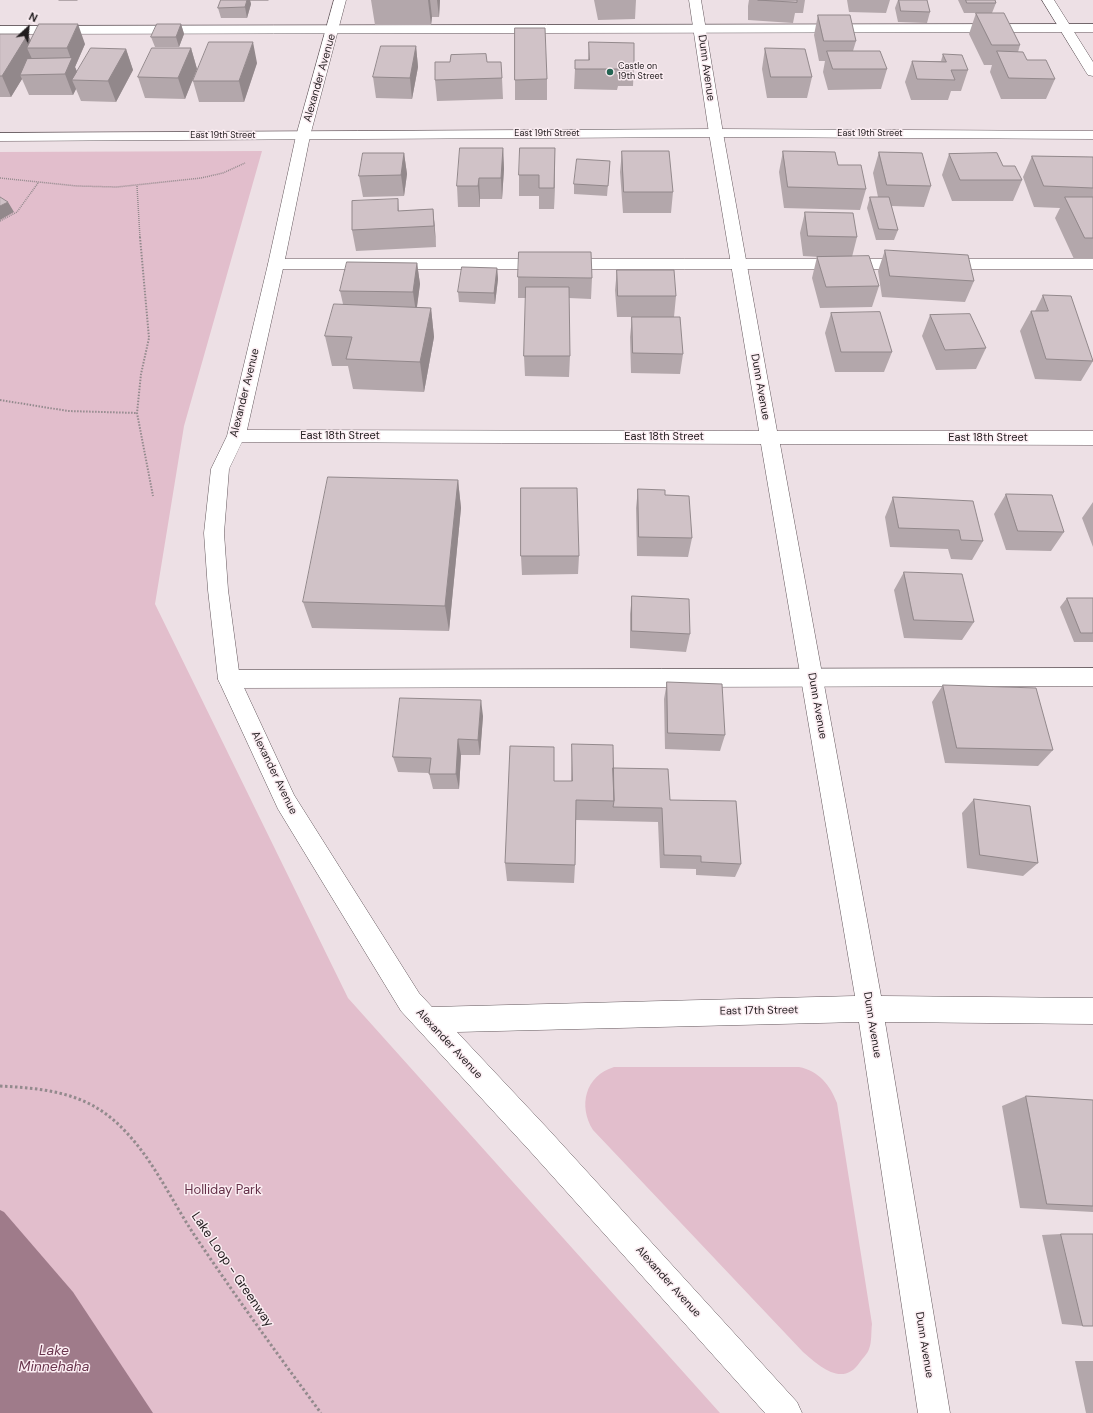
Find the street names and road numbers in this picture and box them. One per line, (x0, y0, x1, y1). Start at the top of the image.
street label: Alexander Avenue (301, 32, 339, 124)
street label: Dunn Avenue (695, 34, 717, 102)
street label: East 19th Street (514, 129, 580, 139)
street label: East 19th Street (837, 129, 903, 139)
street label: East 19th Street (190, 131, 256, 141)
street label: Alexander Avenue (228, 347, 262, 439)
street label: Dunn Avenue (748, 353, 772, 421)
street label: East 18th Street (300, 429, 380, 443)
street label: East 18th Street (624, 430, 704, 444)
street label: East 18th Street (948, 431, 1028, 445)
street label: Dunn Avenue (805, 672, 829, 740)
street label: Alexander Avenue (248, 729, 300, 817)
street label: Dunn Avenue (860, 991, 884, 1059)
street label: East 17th Street (720, 1004, 798, 1018)
street label: Alexander Avenue (413, 1006, 485, 1082)
street label: Lake Loop - Greenway (188, 1210, 276, 1330)
street label: Alexander Avenue (633, 1244, 703, 1320)
street label: Dunn Avenue (912, 1311, 936, 1379)

